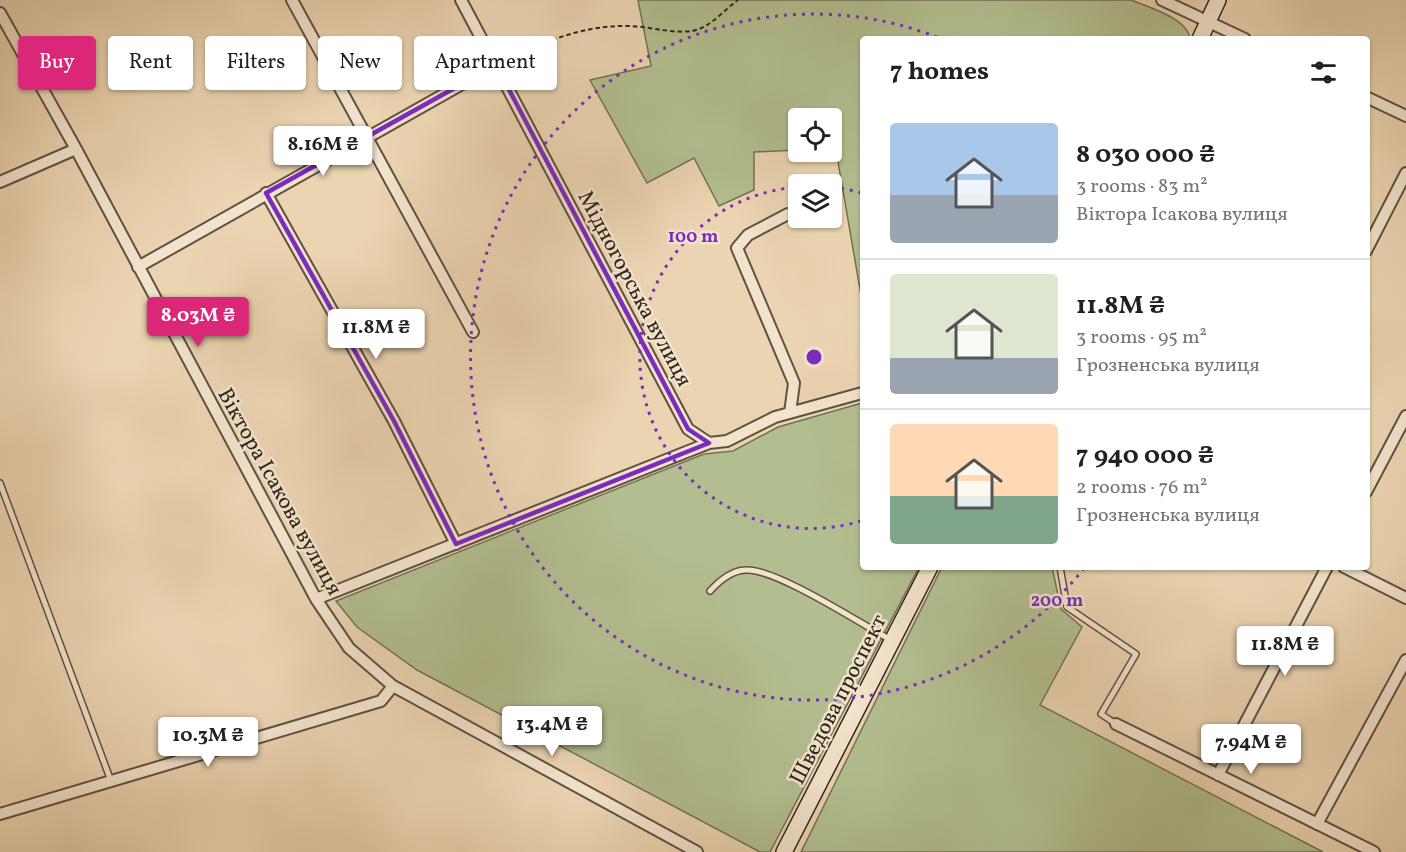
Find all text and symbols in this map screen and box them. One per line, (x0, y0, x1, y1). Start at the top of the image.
chip: Buy (18, 36, 96, 90)
chip: Rent (108, 36, 193, 90)
chip: Filters (205, 36, 306, 90)
chip: New (318, 36, 402, 90)
chip: Apartment (414, 36, 557, 90)
text: 7 homes (890, 54, 989, 90)
icon: filters (1307, 56, 1340, 89)
map controls (788, 108, 842, 228)
button: locate (788, 108, 842, 162)
pin: 8.16M ₴ (268, 126, 378, 177)
text: 8.16M ₴ (287, 131, 359, 159)
text: 8 030 000 ₴ (1076, 137, 1215, 173)
icon: home (938, 147, 1010, 219)
text: 3 rooms · 83 m² (1076, 173, 1208, 201)
button: layers (788, 174, 842, 228)
street label: Мідногорська вулиця (569, 186, 699, 393)
text: Віктора Ісакова вулиця (1076, 201, 1288, 229)
text: 100 m (668, 225, 718, 250)
text: 11.8M ₴ (1076, 288, 1165, 324)
pin: 8.03M ₴ (143, 297, 253, 348)
icon: home (938, 298, 1010, 370)
text: 8.03M ₴ (161, 302, 235, 330)
pin: 11.8M ₴ (321, 309, 431, 360)
text: 11.8M ₴ (342, 314, 410, 342)
text: 3 rooms · 95 m² (1076, 324, 1207, 352)
centre of rings (804, 347, 824, 367)
text: Грозненська вулиця (1076, 352, 1260, 380)
street label: Віктора Ісакова вулиця (209, 383, 349, 602)
text: 7 940 000 ₴ (1076, 438, 1214, 474)
icon: home (938, 448, 1010, 520)
text: 2 rooms · 76 m² (1076, 474, 1208, 502)
text: Грозненська вулиця (1076, 502, 1260, 530)
text: 200 m (1031, 589, 1083, 614)
street label: Шведова проспект (783, 610, 896, 791)
pin: 11.8M ₴ (1230, 626, 1340, 677)
text: 11.8M ₴ (1251, 631, 1319, 659)
pin: 13.4M ₴ (497, 706, 607, 757)
text: 13.4M ₴ (516, 711, 588, 739)
pin: 10.3M ₴ (153, 717, 263, 768)
text: 10.3M ₴ (172, 722, 244, 750)
pin: 7.94M ₴ (1196, 724, 1306, 775)
text: 7.94M ₴ (1215, 729, 1287, 757)

